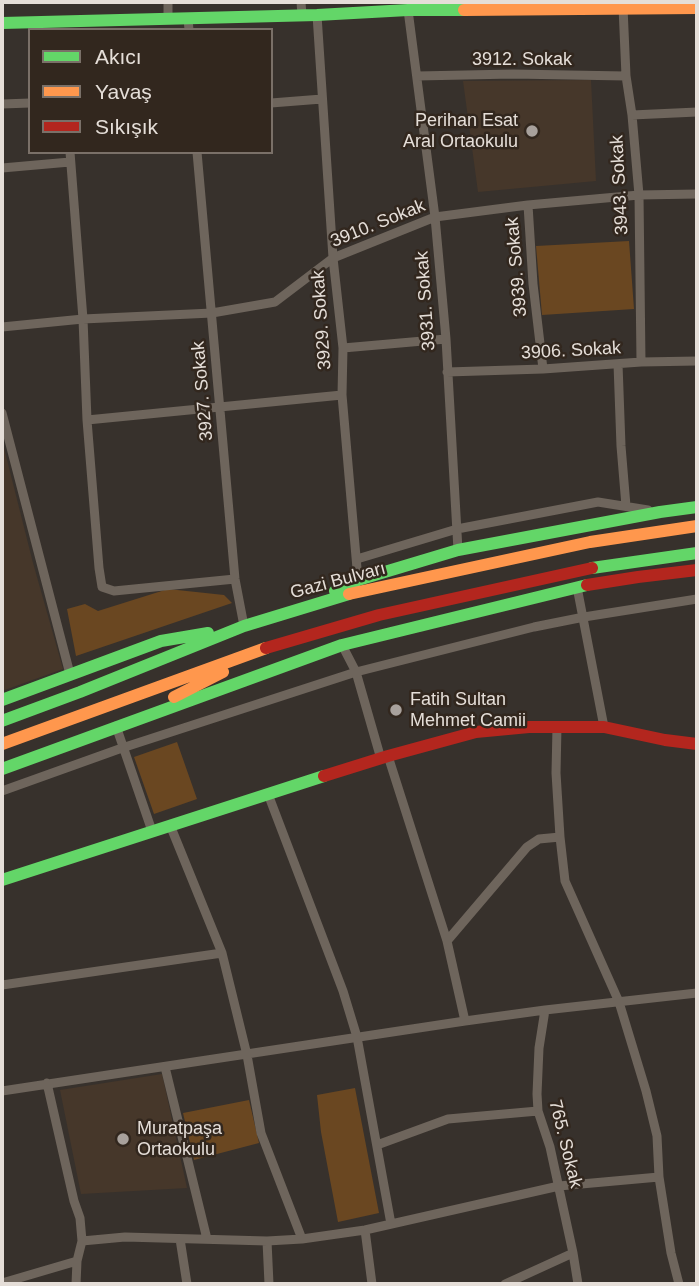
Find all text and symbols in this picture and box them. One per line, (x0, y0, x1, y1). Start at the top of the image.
legend (28, 28, 273, 154)
text: Akıcı (95, 45, 142, 68)
street label: 3912. Sokak (472, 49, 572, 71)
text: Yavaş (95, 80, 152, 103)
place label: Perihan Esat Aral Ortaokulu (403, 110, 518, 152)
text: Sıkışık (95, 115, 158, 138)
marker: Perihan Esat Aral Ortaokulu (524, 123, 540, 139)
street label: 3943. Sokak (607, 134, 633, 236)
street label: 3910. Sokak (328, 195, 428, 253)
street label: 3939. Sokak (502, 216, 532, 318)
street label: 3931. Sokak (412, 250, 440, 352)
street label: 3929. Sokak (308, 269, 336, 371)
street label: 3906. Sokak (520, 338, 622, 364)
street label: 3927. Sokak (188, 340, 218, 442)
street label: Gazi Bulvarı (288, 558, 388, 604)
place label: Fatih Sultan Mehmet Camii (410, 689, 526, 732)
marker: Fatih Sultan Mehmet Camii (388, 702, 404, 718)
street label: 765. Sokak (544, 1098, 586, 1190)
place label: Muratpaşa Ortaokulu (137, 1118, 222, 1160)
marker: Muratpaşa Ortaokulu (115, 1131, 131, 1147)

